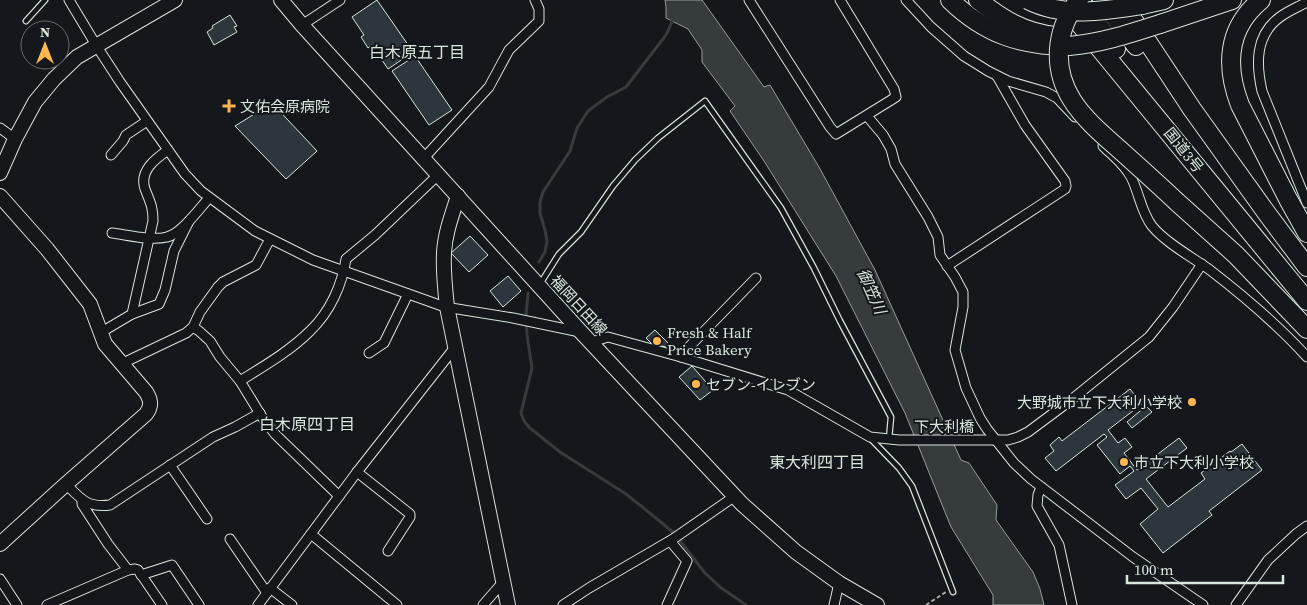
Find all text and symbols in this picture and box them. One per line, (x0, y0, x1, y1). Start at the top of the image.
north arrow (20, 20, 70, 70)
text: N (40, 22, 50, 42)
district label: 白木原五丁目 (369, 41, 465, 63)
place label: 文佑会原病院 (240, 96, 330, 117)
marker: 文佑会原病院 (222, 99, 236, 113)
street label: 国道3号 (1159, 123, 1209, 177)
water label: 御笠川 (852, 265, 893, 319)
street label: 福岡日田線 (546, 270, 612, 340)
place label: Fresh & Half Price Bakery (667, 322, 753, 360)
marker: Fresh & Half Price Bakery (651, 335, 663, 347)
place label: セブン-イレブン (706, 374, 816, 395)
marker: セブン-イレブン (690, 378, 702, 390)
place label: 大野城市立下大利小学校 (1017, 392, 1182, 413)
marker: 大野城市立下大利小学校 (1186, 396, 1198, 408)
district label: 白木原四丁目 (259, 413, 355, 435)
street label: 下大利橋 (914, 416, 974, 437)
district label: 東大利四丁目 (769, 451, 865, 473)
place label: 市立下大利小学校 (1134, 452, 1254, 473)
marker: 市立下大利小学校 (1118, 456, 1130, 468)
scale bar (1127, 552, 1283, 584)
text: 100 m (1134, 559, 1174, 580)

